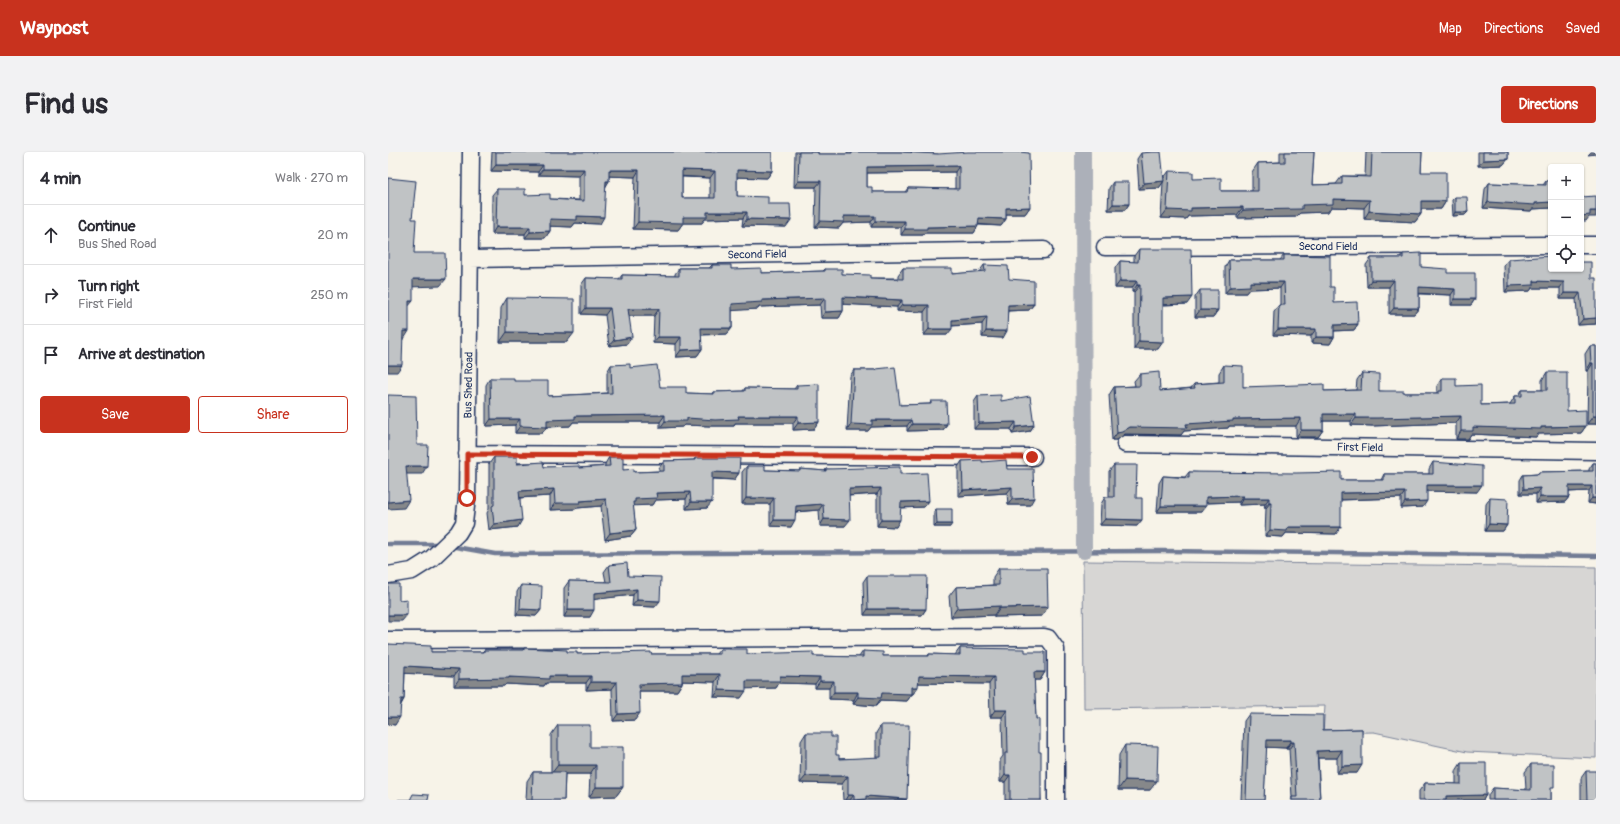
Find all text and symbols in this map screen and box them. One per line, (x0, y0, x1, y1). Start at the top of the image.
text: Waypost (20, 16, 89, 40)
text: Map (1439, 20, 1462, 37)
text: Directions (1484, 20, 1543, 37)
text: Saved (1565, 20, 1600, 37)
button: Directions (1501, 86, 1596, 123)
text: Find us (24, 87, 108, 122)
map controls (1548, 164, 1584, 272)
button: + (1548, 164, 1584, 200)
text: 4 min (40, 168, 81, 189)
text: Walk · 270 m (275, 170, 348, 186)
button: − (1548, 200, 1584, 236)
text: Continue (78, 217, 136, 236)
icon: ahead (40, 224, 62, 246)
text: 20 m (317, 227, 348, 243)
text: Bus Shed Road (78, 236, 157, 252)
button: locate (1548, 236, 1584, 272)
street label: Second Field (1298, 240, 1358, 253)
street label: Second Field (727, 247, 787, 262)
text: Turn right (78, 277, 139, 296)
icon: right (40, 284, 62, 306)
text: 250 m (310, 287, 348, 303)
text: First Field (78, 296, 133, 312)
icon: arrive (40, 344, 62, 366)
text: Arrive at destination (78, 345, 205, 364)
street label: Bus Shed Road (461, 352, 476, 418)
button: Save (40, 396, 190, 433)
button: Share (198, 396, 348, 433)
street label: First Field (1337, 441, 1383, 454)
route end (1023, 448, 1041, 466)
route start (458, 489, 476, 507)

